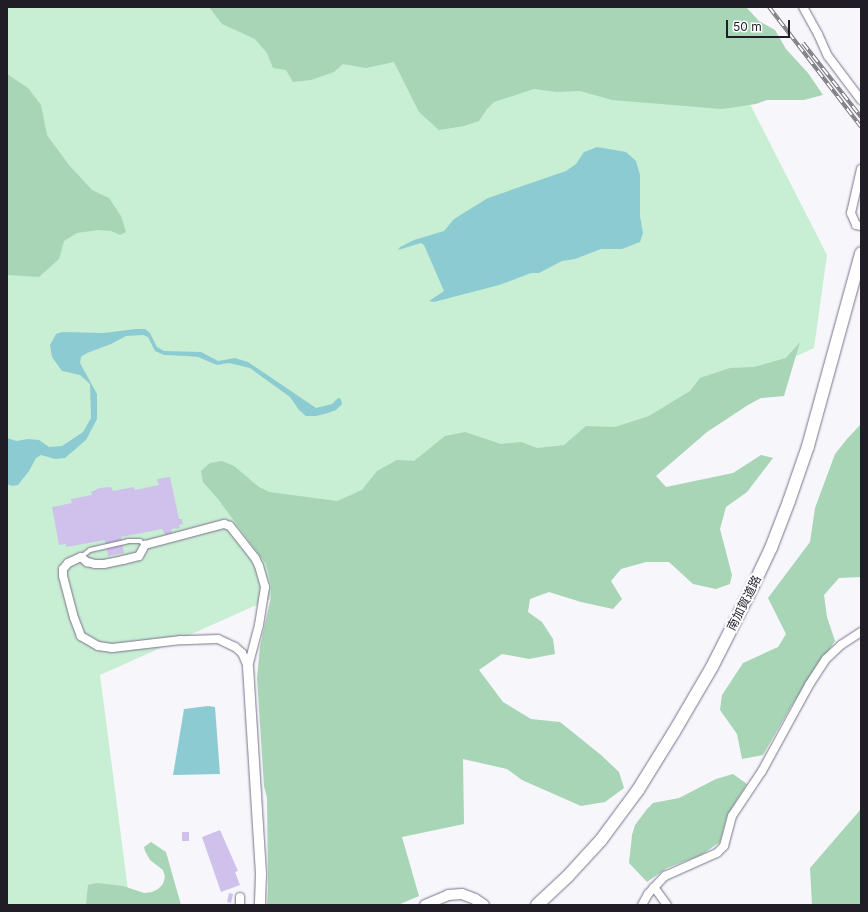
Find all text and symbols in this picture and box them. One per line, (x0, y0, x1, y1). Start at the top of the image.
scale bar (728, 12, 792, 38)
text: 50 m (733, 19, 762, 34)
street label: 南加賀道路 (724, 573, 764, 633)

